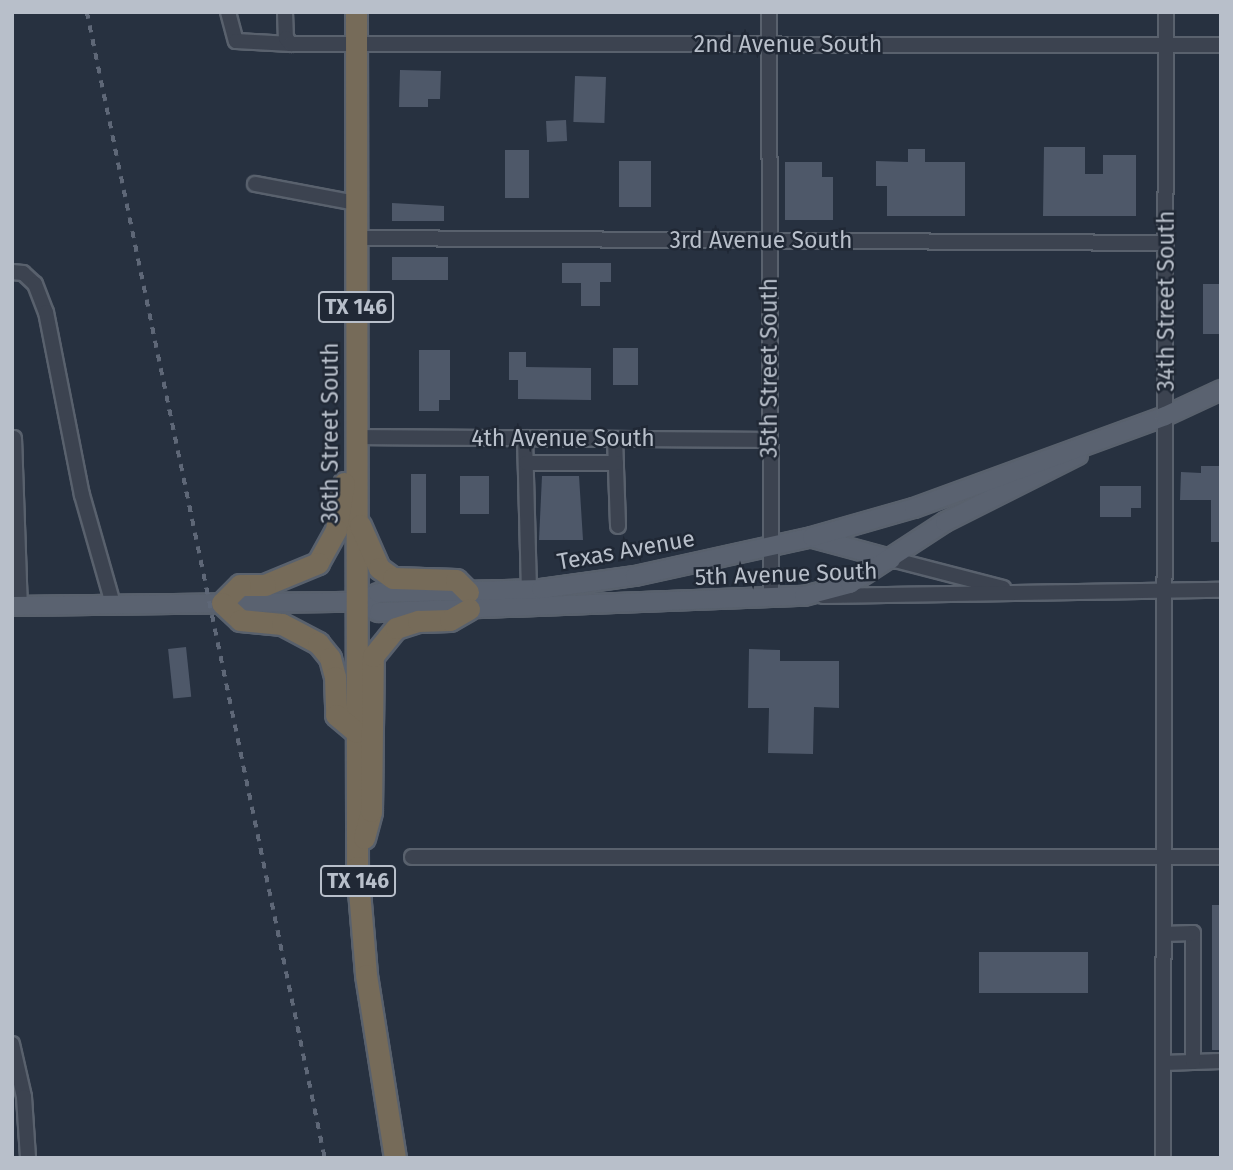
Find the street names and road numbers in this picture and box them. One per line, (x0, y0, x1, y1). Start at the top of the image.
street label: 2nd Avenue South (694, 30, 882, 58)
street label: 34th Street South (1152, 210, 1180, 392)
street label: 3rd Avenue South (669, 226, 853, 254)
street label: 35th Street South (755, 278, 783, 458)
road number: TX 146 (318, 290, 394, 324)
street label: 36th Street South (316, 342, 344, 524)
street label: 4th Avenue South (471, 424, 655, 452)
street label: Texas Avenue (555, 524, 697, 576)
street label: 5th Avenue South (694, 557, 878, 591)
road number: TX 146 (320, 864, 396, 898)

